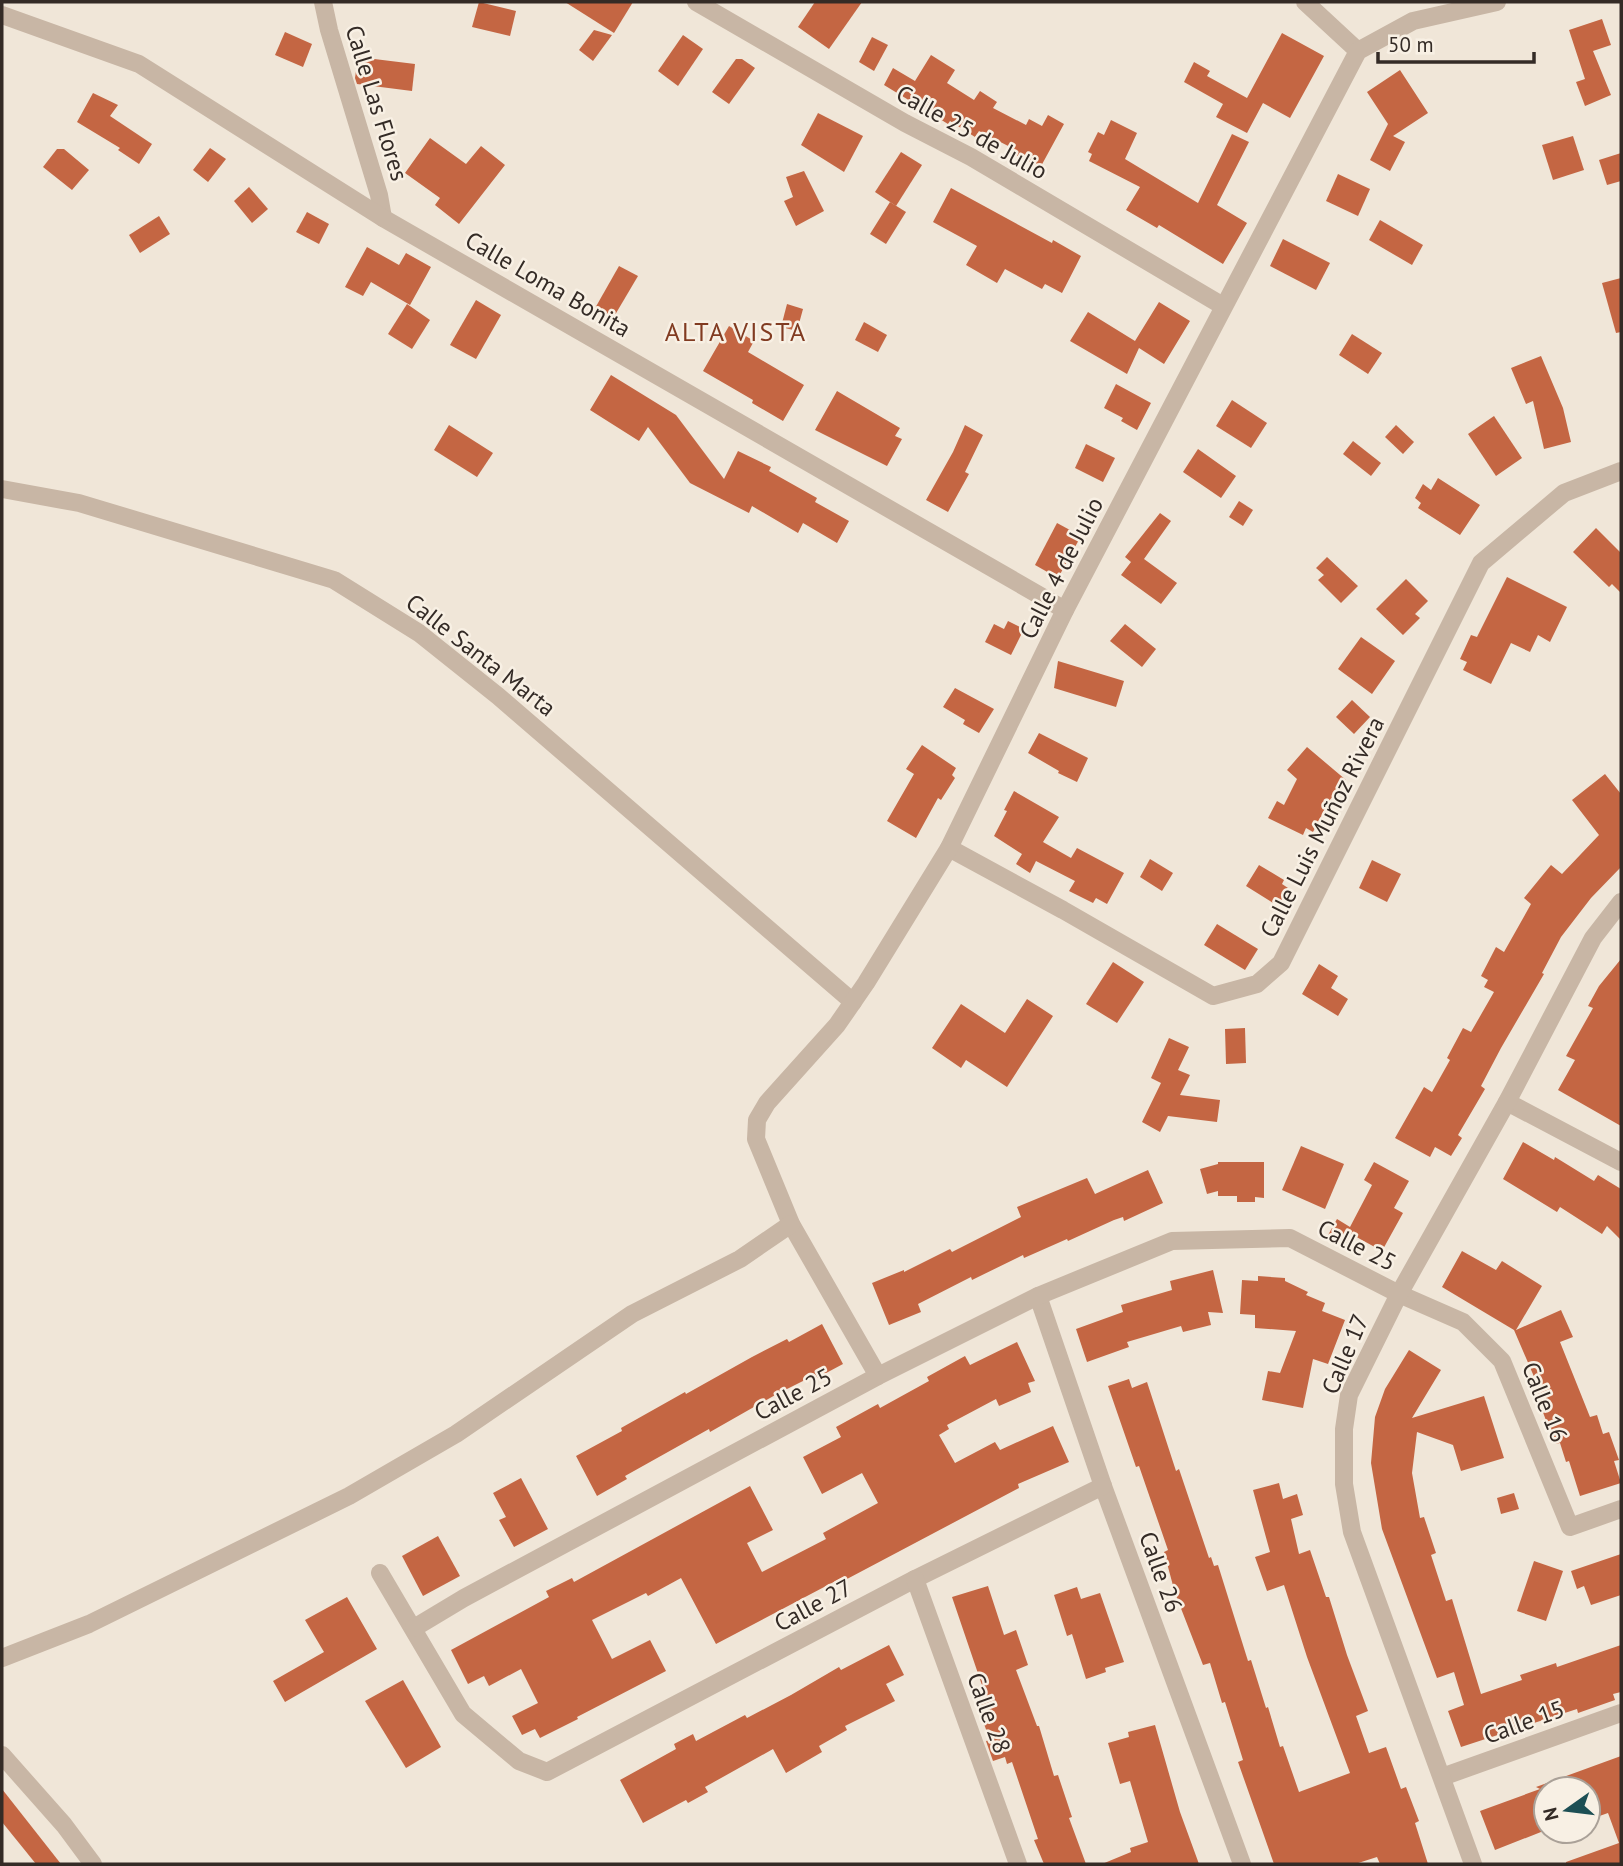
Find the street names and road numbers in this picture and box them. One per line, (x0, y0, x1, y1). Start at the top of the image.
street label: Calle Las Flores (339, 22, 415, 184)
street label: Calle 25 de Julio (891, 78, 1053, 186)
street label: Calle Loma Bonita (460, 224, 636, 344)
street label: Calle 4 de Julio (1012, 492, 1110, 644)
street label: Calle Santa Marta (400, 587, 562, 723)
street label: Calle Luis Muñoz Rivera (1253, 711, 1391, 943)
street label: Calle 25 (1313, 1212, 1401, 1278)
street label: Calle 17 (1314, 1309, 1376, 1399)
street label: Calle 16 (1515, 1357, 1575, 1447)
street label: Calle 25 (749, 1361, 837, 1427)
street label: Calle 26 (1132, 1527, 1190, 1617)
street label: Calle 27 (769, 1572, 857, 1638)
street label: Calle 28 (960, 1668, 1018, 1758)
street label: Calle 15 (1479, 1693, 1569, 1751)

